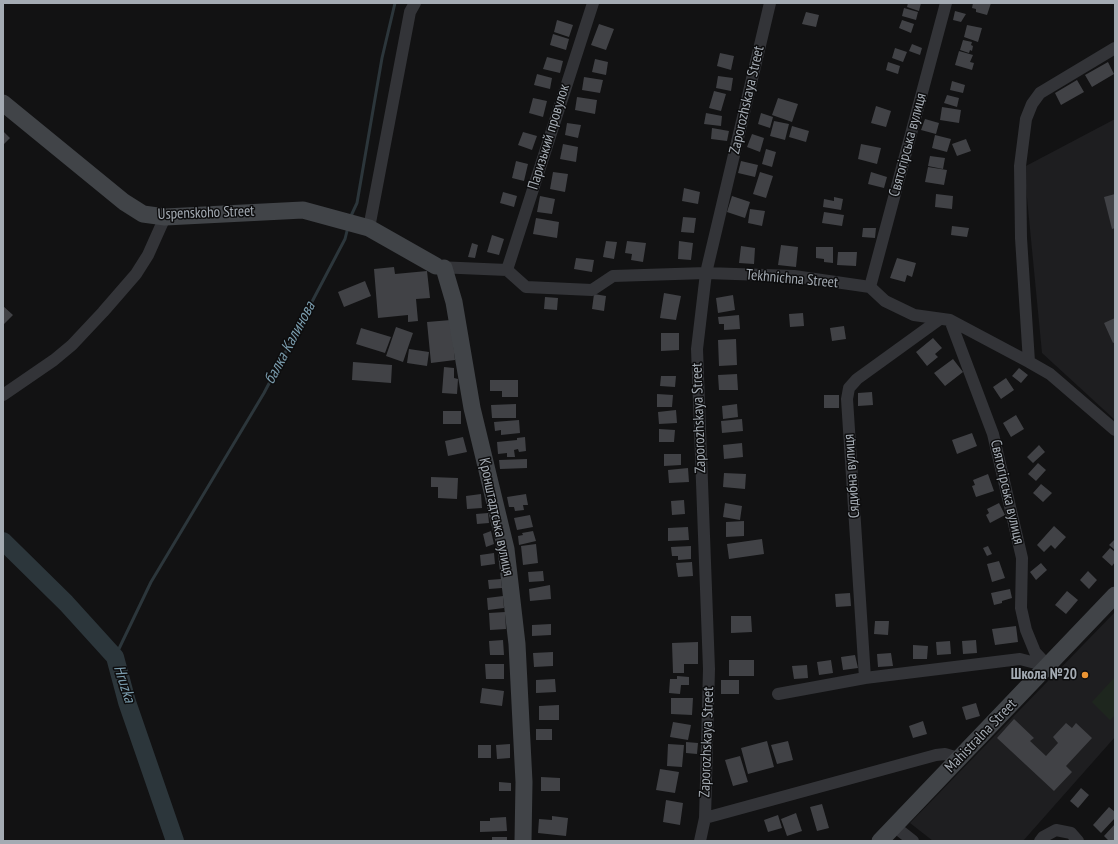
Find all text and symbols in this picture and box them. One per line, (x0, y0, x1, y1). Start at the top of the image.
street label: Zaporozhskaya Street (726, 44, 768, 156)
street label: Паризький провулок (524, 82, 574, 192)
street label: Святогірська вулиця (886, 91, 930, 199)
street label: Uspenskoho Street (157, 202, 255, 224)
street label: Tekhnichna Street (745, 266, 839, 292)
water label: балка Калинова (260, 299, 320, 387)
street label: Zaporozhskaya Street (688, 362, 710, 474)
street label: Сядибна вулиця (840, 433, 864, 519)
street label: Святогірська вулиця (986, 438, 1028, 546)
street label: Кронштадтська вулиця (475, 456, 517, 578)
water label: Hruzka (109, 663, 139, 705)
place label: Школа №20 (1011, 666, 1077, 684)
marker: Школа №20 (1080, 670, 1090, 680)
street label: Zaporozhskaya Street (696, 686, 718, 798)
street label: Mahistralna Street (942, 696, 1020, 776)

